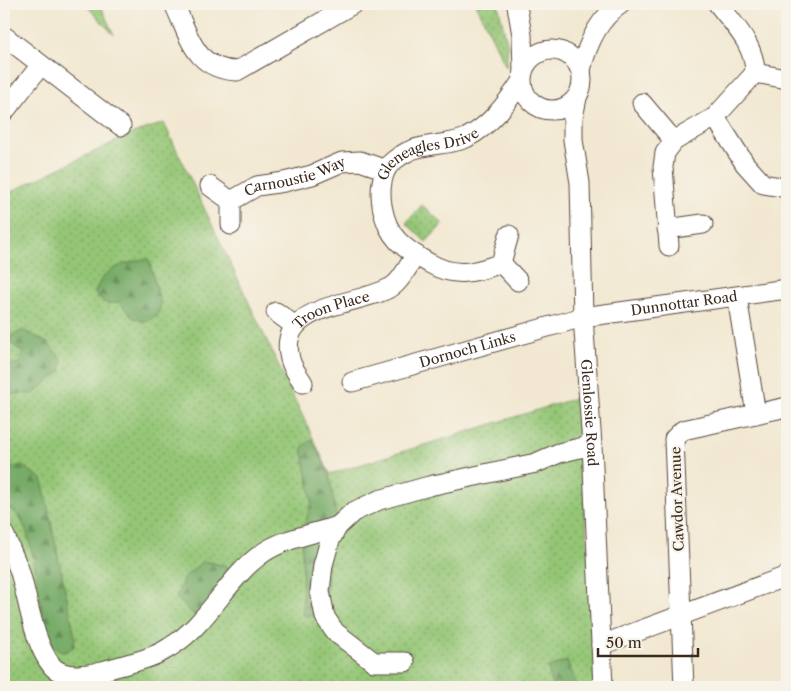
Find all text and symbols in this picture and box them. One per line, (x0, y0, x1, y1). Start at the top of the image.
street label: Gleneagles Drive (374, 124, 482, 182)
street label: Carnoustie Way (241, 152, 348, 201)
street label: Troon Place (289, 287, 372, 333)
street label: Dunnottar Road (630, 287, 739, 319)
street label: Dornoch Links (417, 327, 518, 372)
street label: Glenlossie Road (577, 358, 602, 467)
street label: Cawdor Avenue (666, 446, 688, 552)
scale bar (598, 626, 698, 658)
text: 50 m (606, 633, 642, 652)

